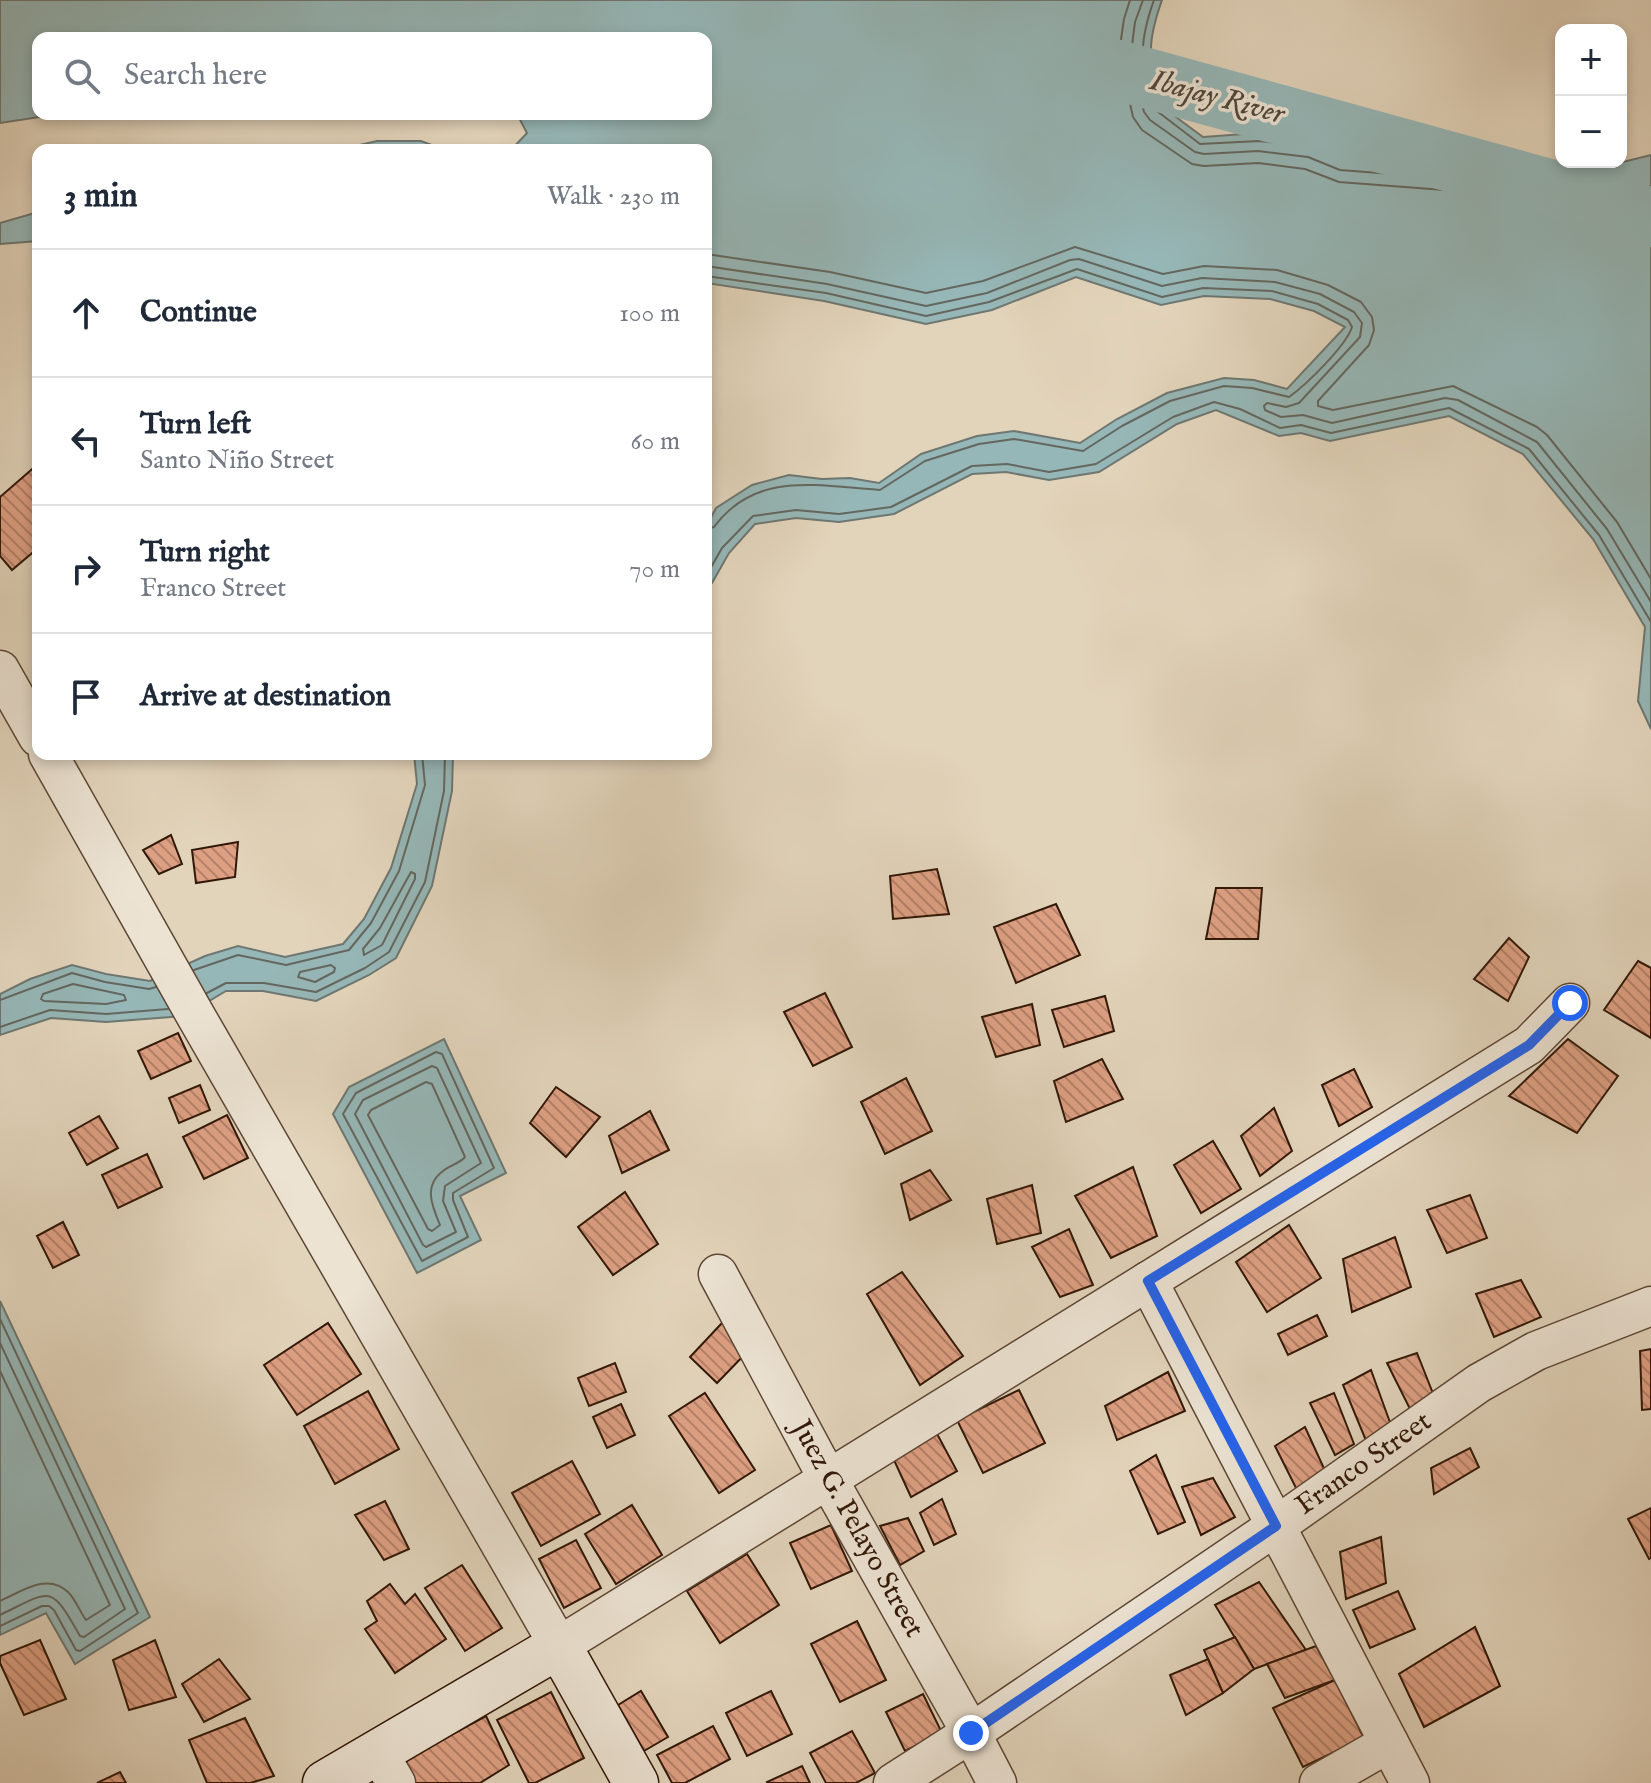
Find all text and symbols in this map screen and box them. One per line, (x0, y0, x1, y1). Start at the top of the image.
map controls (1555, 24, 1627, 168)
button: + (1555, 24, 1627, 96)
search box (32, 32, 712, 120)
icon: search (60, 54, 104, 98)
text: Search here (124, 57, 267, 95)
water label: Ibajay River (1145, 62, 1290, 135)
button: − (1555, 96, 1627, 168)
text: 3 min (64, 175, 138, 218)
text: Walk · 230 m (547, 180, 680, 213)
icon: ahead (64, 291, 108, 335)
text: Continue (140, 294, 257, 332)
text: 100 m (619, 297, 680, 330)
text: Turn left (140, 406, 251, 444)
icon: left (64, 419, 108, 463)
text: 60 m (631, 425, 680, 458)
text: Santo Niño Street (140, 444, 334, 477)
text: Turn right (140, 534, 270, 572)
icon: right (64, 547, 108, 591)
text: 70 m (629, 553, 680, 586)
text: Franco Street (140, 572, 286, 605)
icon: arrive (64, 675, 108, 719)
text: Arrive at destination (140, 678, 391, 716)
route start (1552, 985, 1588, 1021)
street label: Franco Street (1289, 1404, 1439, 1524)
street label: Juez G. Pelayo Street (781, 1412, 931, 1644)
route end (953, 1715, 989, 1751)

